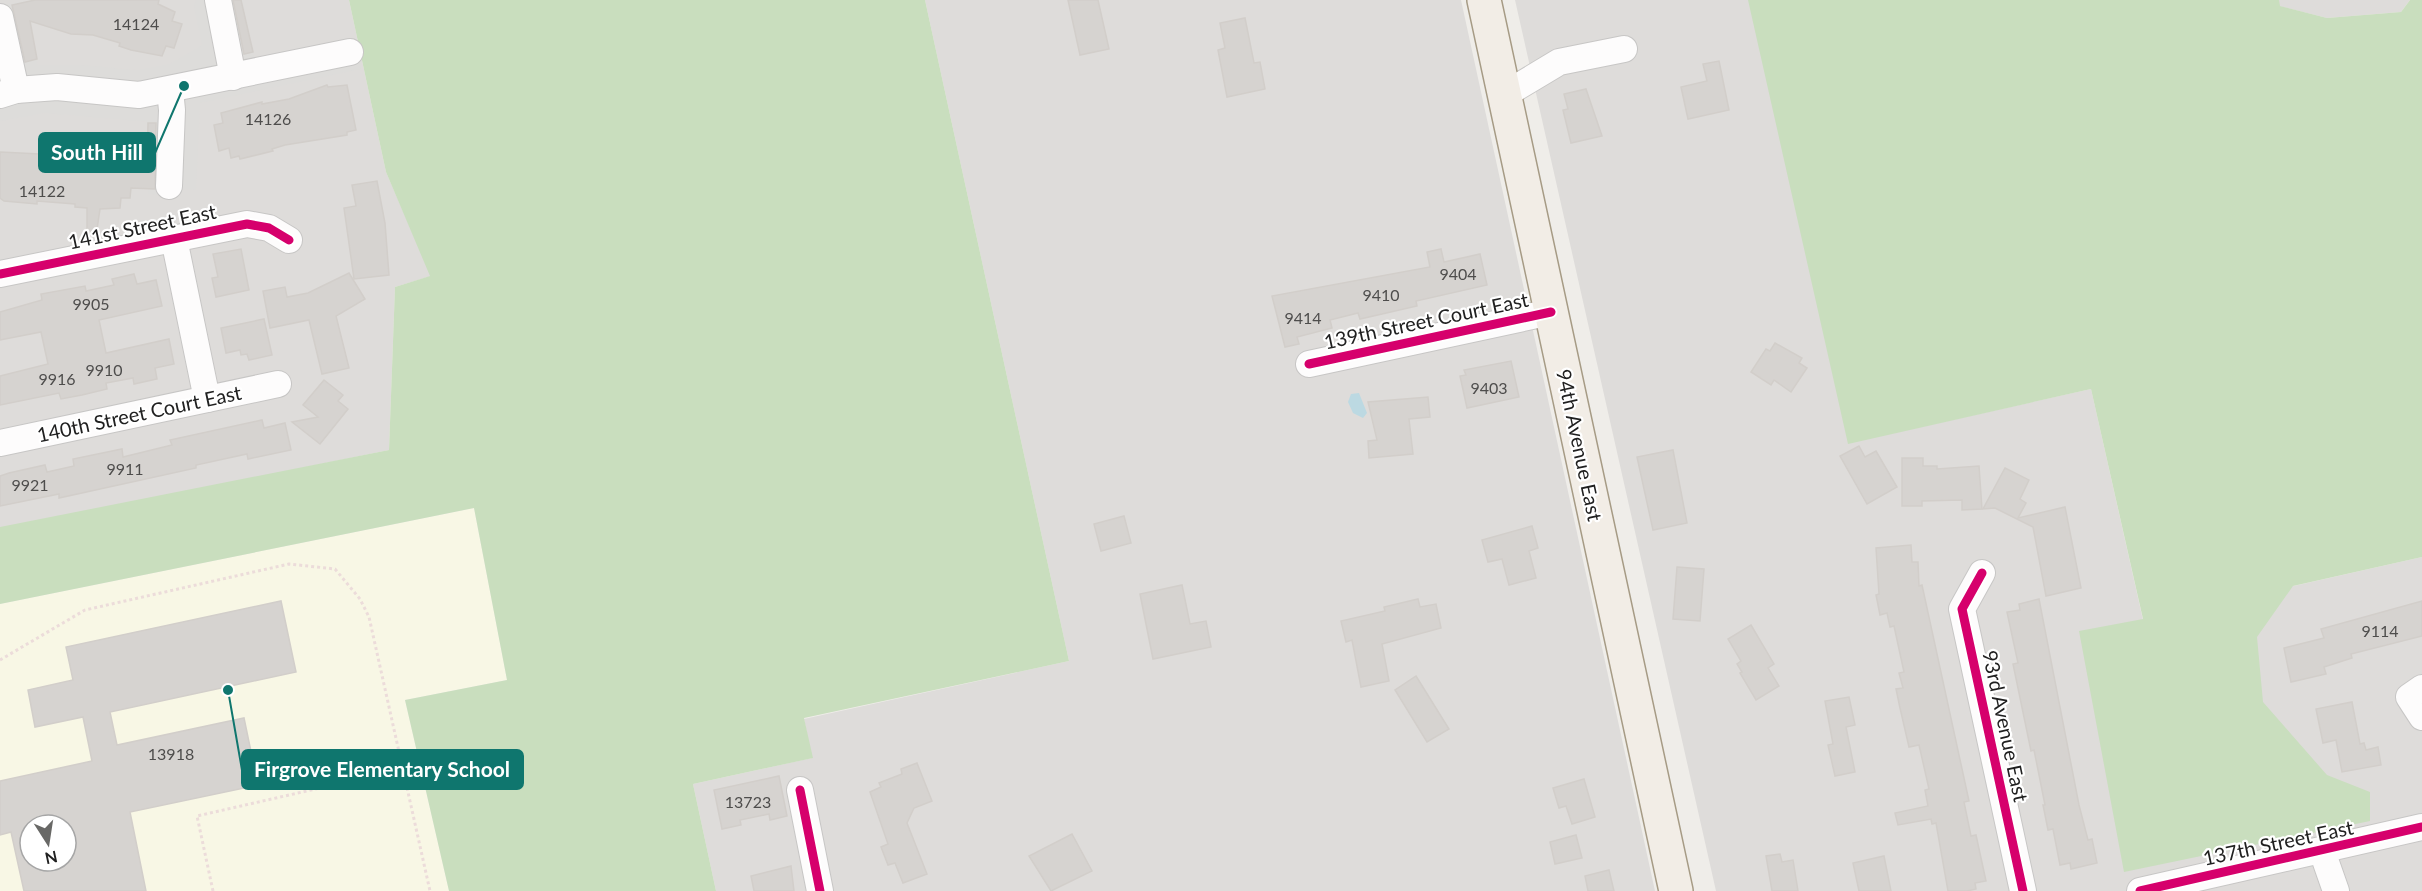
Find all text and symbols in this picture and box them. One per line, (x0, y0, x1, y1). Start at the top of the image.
house number: 14124 (113, 14, 159, 33)
house number: 14126 (245, 109, 291, 128)
callout: South Hill (39, 133, 155, 172)
text: South Hill (51, 139, 143, 164)
house number: 14122 (19, 181, 65, 200)
street label: 141st Street East (66, 199, 218, 253)
house number: 9404 (1439, 264, 1477, 283)
house number: 9410 (1362, 285, 1400, 304)
street label: 139th Street Court East (1322, 287, 1530, 353)
house number: 9905 (72, 294, 110, 313)
house number: 9414 (1284, 308, 1322, 327)
house number: 9910 (85, 360, 123, 379)
street label: 94th Avenue East (1552, 367, 1608, 523)
house number: 9916 (38, 369, 76, 388)
house number: 9403 (1470, 378, 1508, 397)
street label: 140th Street Court East (35, 380, 243, 446)
house number: 9911 (106, 459, 144, 478)
house number: 9921 (11, 475, 49, 494)
house number: 9114 (2361, 621, 2399, 640)
street label: 93rd Avenue East (1978, 648, 2034, 804)
house number: 13918 (148, 744, 194, 763)
callout: Firgrove Elementary School (242, 750, 523, 789)
text: Firgrove Elementary School (254, 756, 510, 781)
house number: 13723 (725, 792, 771, 811)
north arrow (18, 813, 78, 873)
street label: 137th Street East (2201, 814, 2355, 870)
text: N (43, 848, 59, 869)

